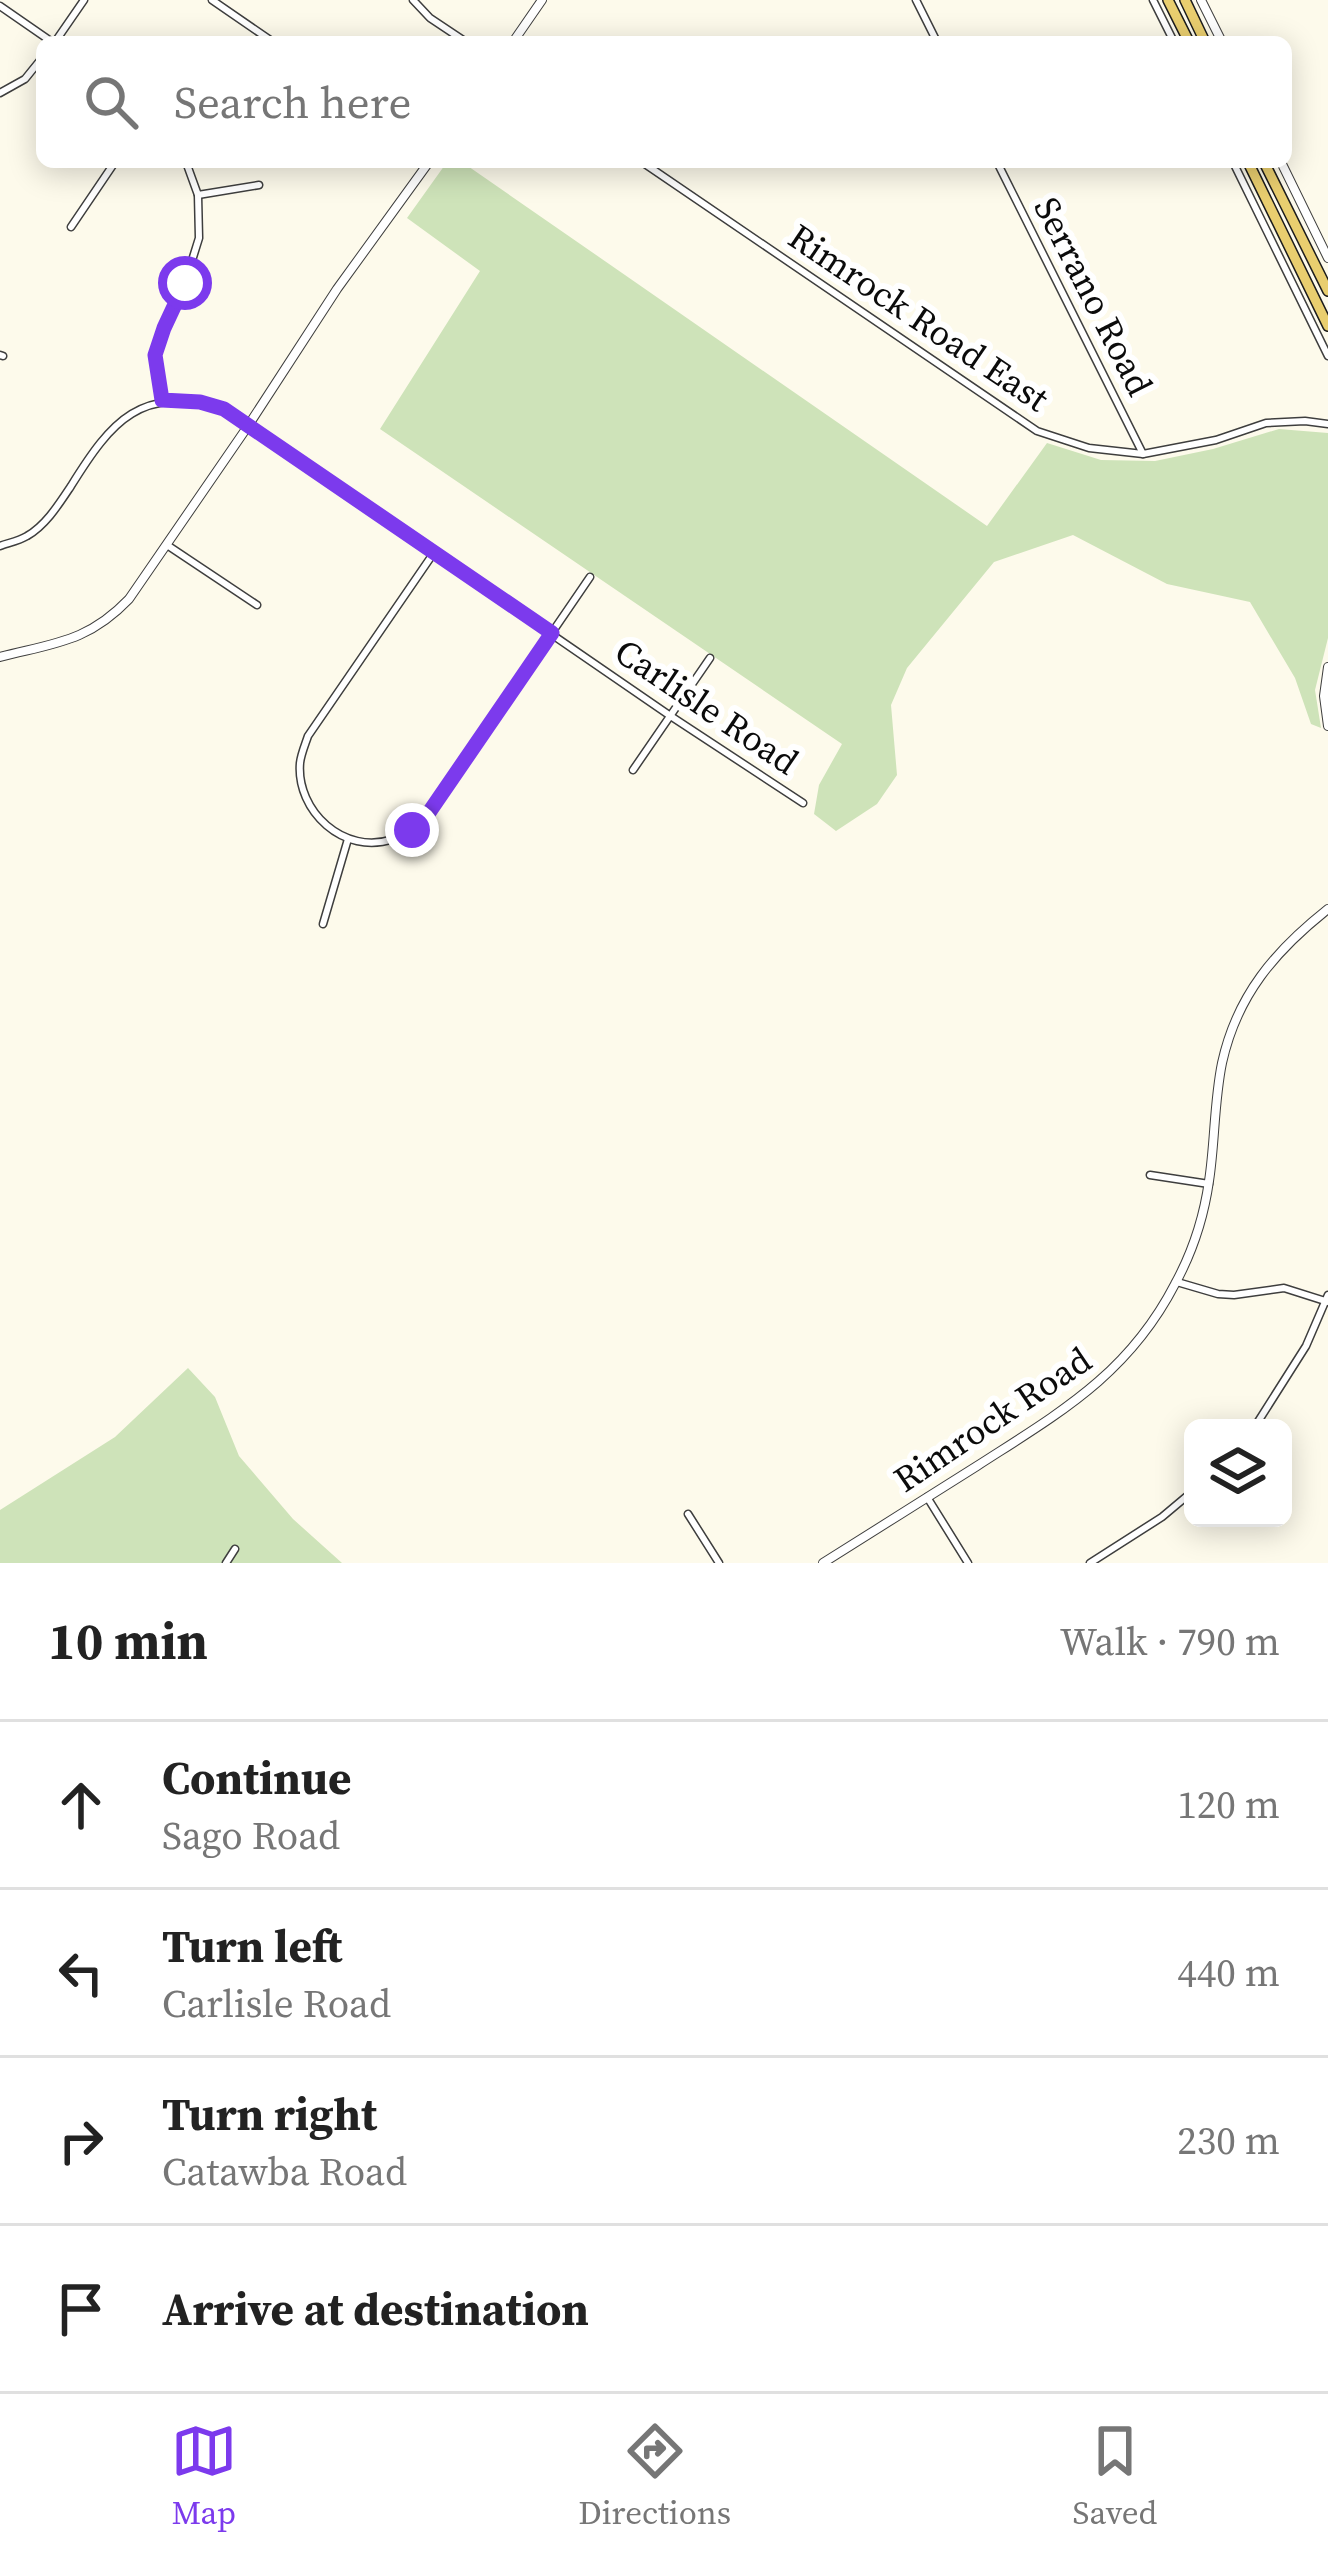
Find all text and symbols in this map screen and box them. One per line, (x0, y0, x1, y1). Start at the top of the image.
search box (36, 36, 1292, 168)
icon: search (78, 69, 144, 135)
text: Search here (174, 71, 411, 133)
street label: Serrano Road (1023, 189, 1165, 404)
street label: Rimrock Road East (779, 212, 1059, 423)
route start (158, 256, 212, 310)
street label: Carlisle Road (605, 627, 808, 786)
route end (385, 803, 439, 857)
street label: Rimrock Road (884, 1335, 1101, 1503)
map controls (1184, 1419, 1292, 1527)
button: layers (1184, 1419, 1292, 1527)
text: 10 min (48, 1606, 208, 1676)
text: Walk · 790 m (1060, 1615, 1280, 1668)
text: Continue (162, 1747, 351, 1809)
icon: ahead (48, 1772, 114, 1838)
text: 120 m (1177, 1778, 1280, 1831)
text: Sago Road (162, 1809, 340, 1862)
text: Turn left (162, 1915, 342, 1977)
icon: left (48, 1940, 114, 2006)
text: 440 m (1177, 1946, 1280, 1999)
text: Carlisle Road (162, 1977, 391, 2030)
text: Turn right (162, 2083, 377, 2145)
icon: right (48, 2108, 114, 2174)
text: 230 m (1177, 2114, 1280, 2167)
text: Catawba Road (162, 2145, 407, 2198)
icon: arrive (48, 2276, 114, 2342)
text: Arrive at destination (162, 2278, 589, 2340)
tab: Map (171, 2418, 237, 2535)
tab: Directions (578, 2418, 731, 2535)
tab: Saved (1073, 2418, 1157, 2535)

